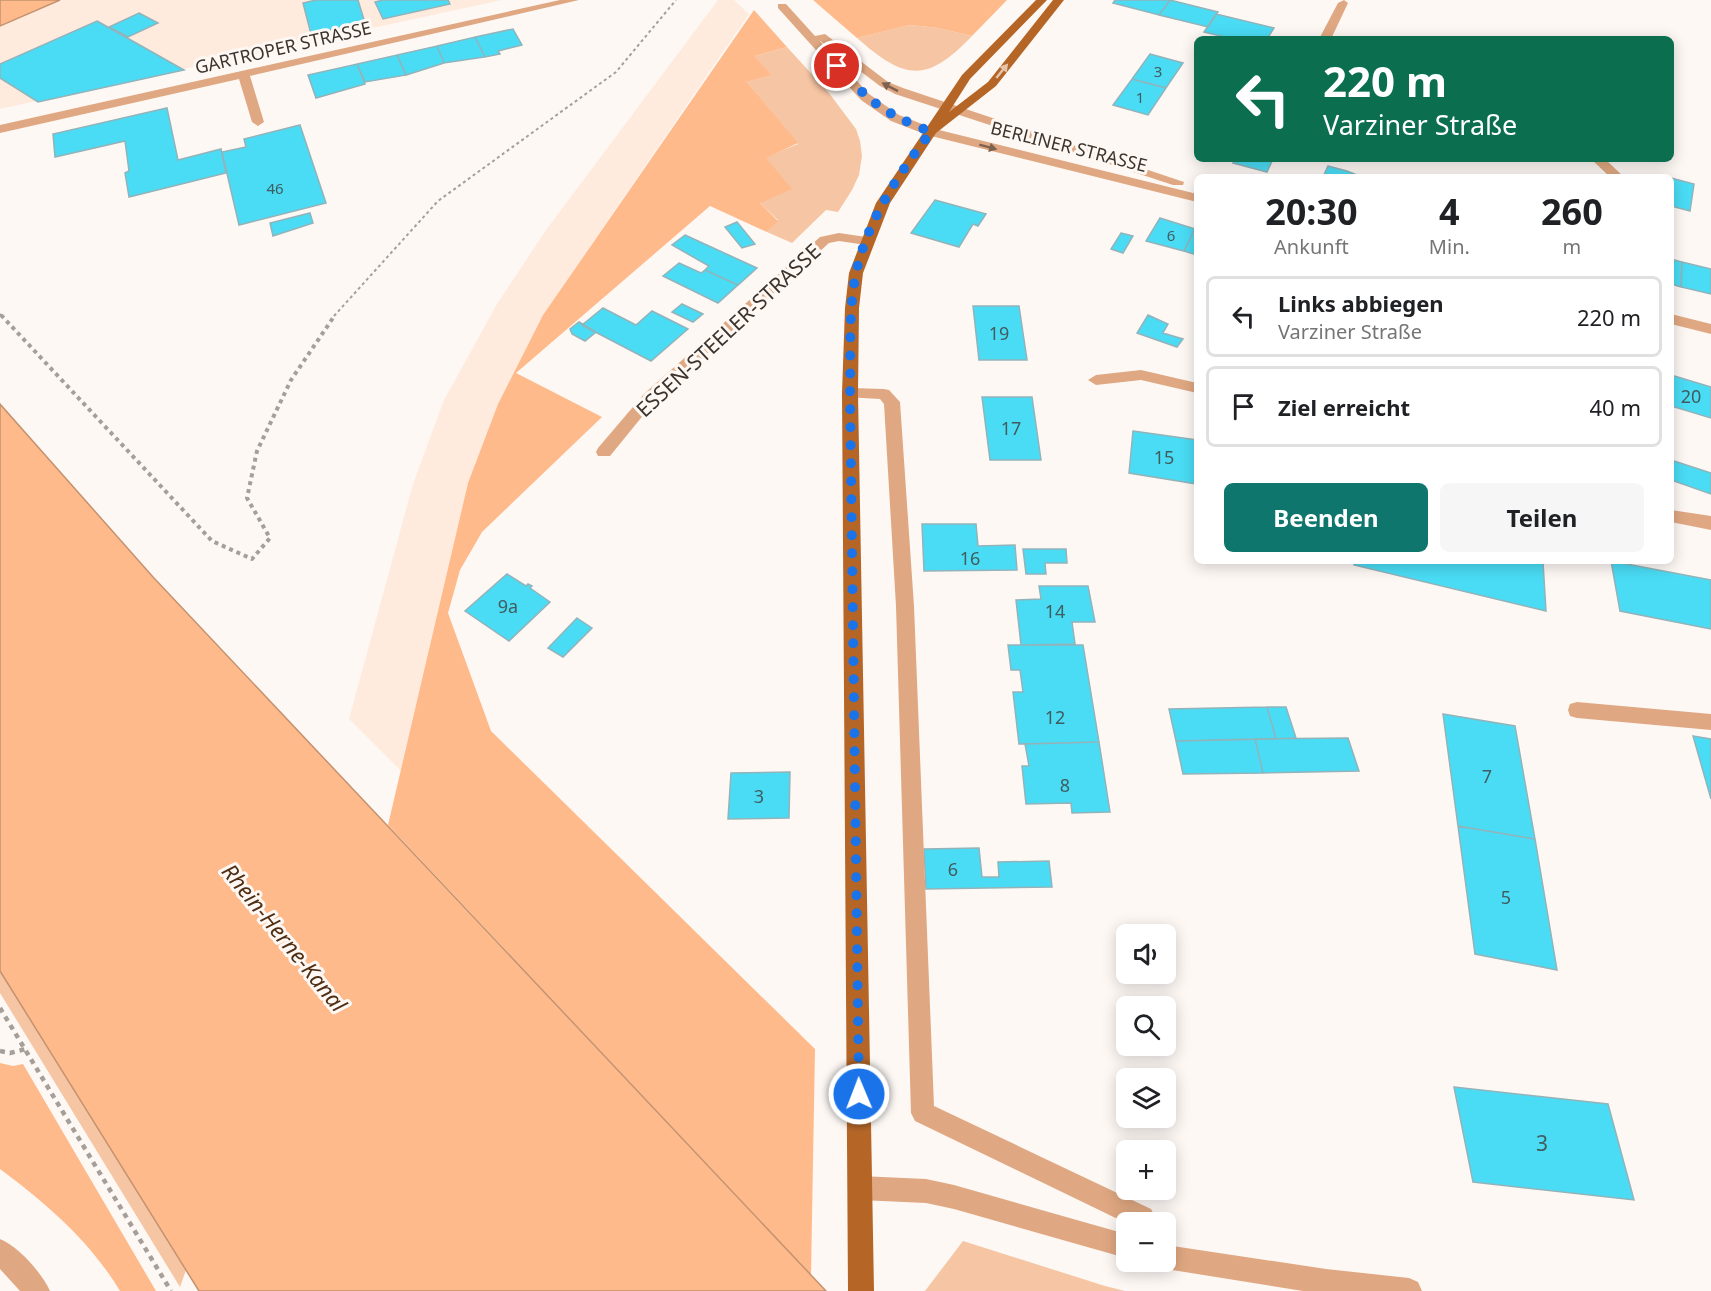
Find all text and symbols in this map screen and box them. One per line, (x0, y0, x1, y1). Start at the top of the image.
street label: GARTROPER STRASSE (193, 15, 373, 79)
pin (811, 40, 862, 91)
icon: arrive (820, 49, 853, 82)
text: 220 m (1323, 52, 1447, 109)
icon: left (1224, 60, 1302, 138)
house number: 3 (1154, 61, 1162, 81)
one-way arrow (996, 63, 1009, 79)
one-way arrow (881, 82, 898, 91)
house number: 1 (1136, 87, 1144, 107)
text: Varziner Straße (1323, 106, 1517, 143)
street label: BERLINER STRASSE (988, 115, 1150, 177)
one-way arrow (979, 142, 997, 152)
house number: 46 (266, 178, 284, 198)
text: 20:30 (1265, 187, 1358, 236)
text: 4 (1439, 187, 1460, 236)
text: 260 (1541, 187, 1603, 236)
house number: 6 (1167, 225, 1175, 245)
text: Ankunft (1274, 233, 1349, 260)
text: Min. (1429, 233, 1470, 260)
text: m (1563, 233, 1581, 260)
street label: ESSEN-STEELER-STRASSE (630, 237, 826, 423)
text: Links abbiegen (1278, 288, 1444, 318)
icon: left (1227, 300, 1260, 333)
text: 220 m (1577, 302, 1641, 332)
text: Varziner Straße (1278, 318, 1422, 345)
house number: 19 (989, 321, 1009, 345)
house number: 20 (1681, 384, 1701, 408)
icon: arrive (1227, 390, 1260, 423)
text: Ziel erreicht (1278, 392, 1410, 422)
text: 40 m (1590, 392, 1641, 422)
house number: 17 (1001, 416, 1021, 440)
house number: 15 (1154, 445, 1174, 469)
button: Beenden (1224, 483, 1428, 552)
button: Teilen (1440, 483, 1644, 552)
house number: 16 (960, 546, 980, 570)
house number: 9a (498, 594, 518, 618)
house number: 14 (1045, 599, 1065, 623)
house number: 12 (1045, 705, 1065, 729)
house number: 7 (1482, 764, 1492, 788)
house number: 8 (1060, 773, 1070, 797)
house number: 3 (754, 784, 764, 808)
water label: Rhein-Herne-Kanal (216, 857, 355, 1018)
house number: 6 (948, 857, 958, 881)
house number: 5 (1501, 885, 1511, 909)
map controls (1116, 924, 1176, 1272)
button: sound (1116, 924, 1176, 984)
button: search (1116, 996, 1176, 1056)
position arrow (827, 1062, 891, 1126)
button: layers (1116, 1068, 1176, 1128)
house number: 3 (1536, 1129, 1548, 1157)
button: + (1116, 1140, 1176, 1200)
button: − (1116, 1212, 1176, 1272)

